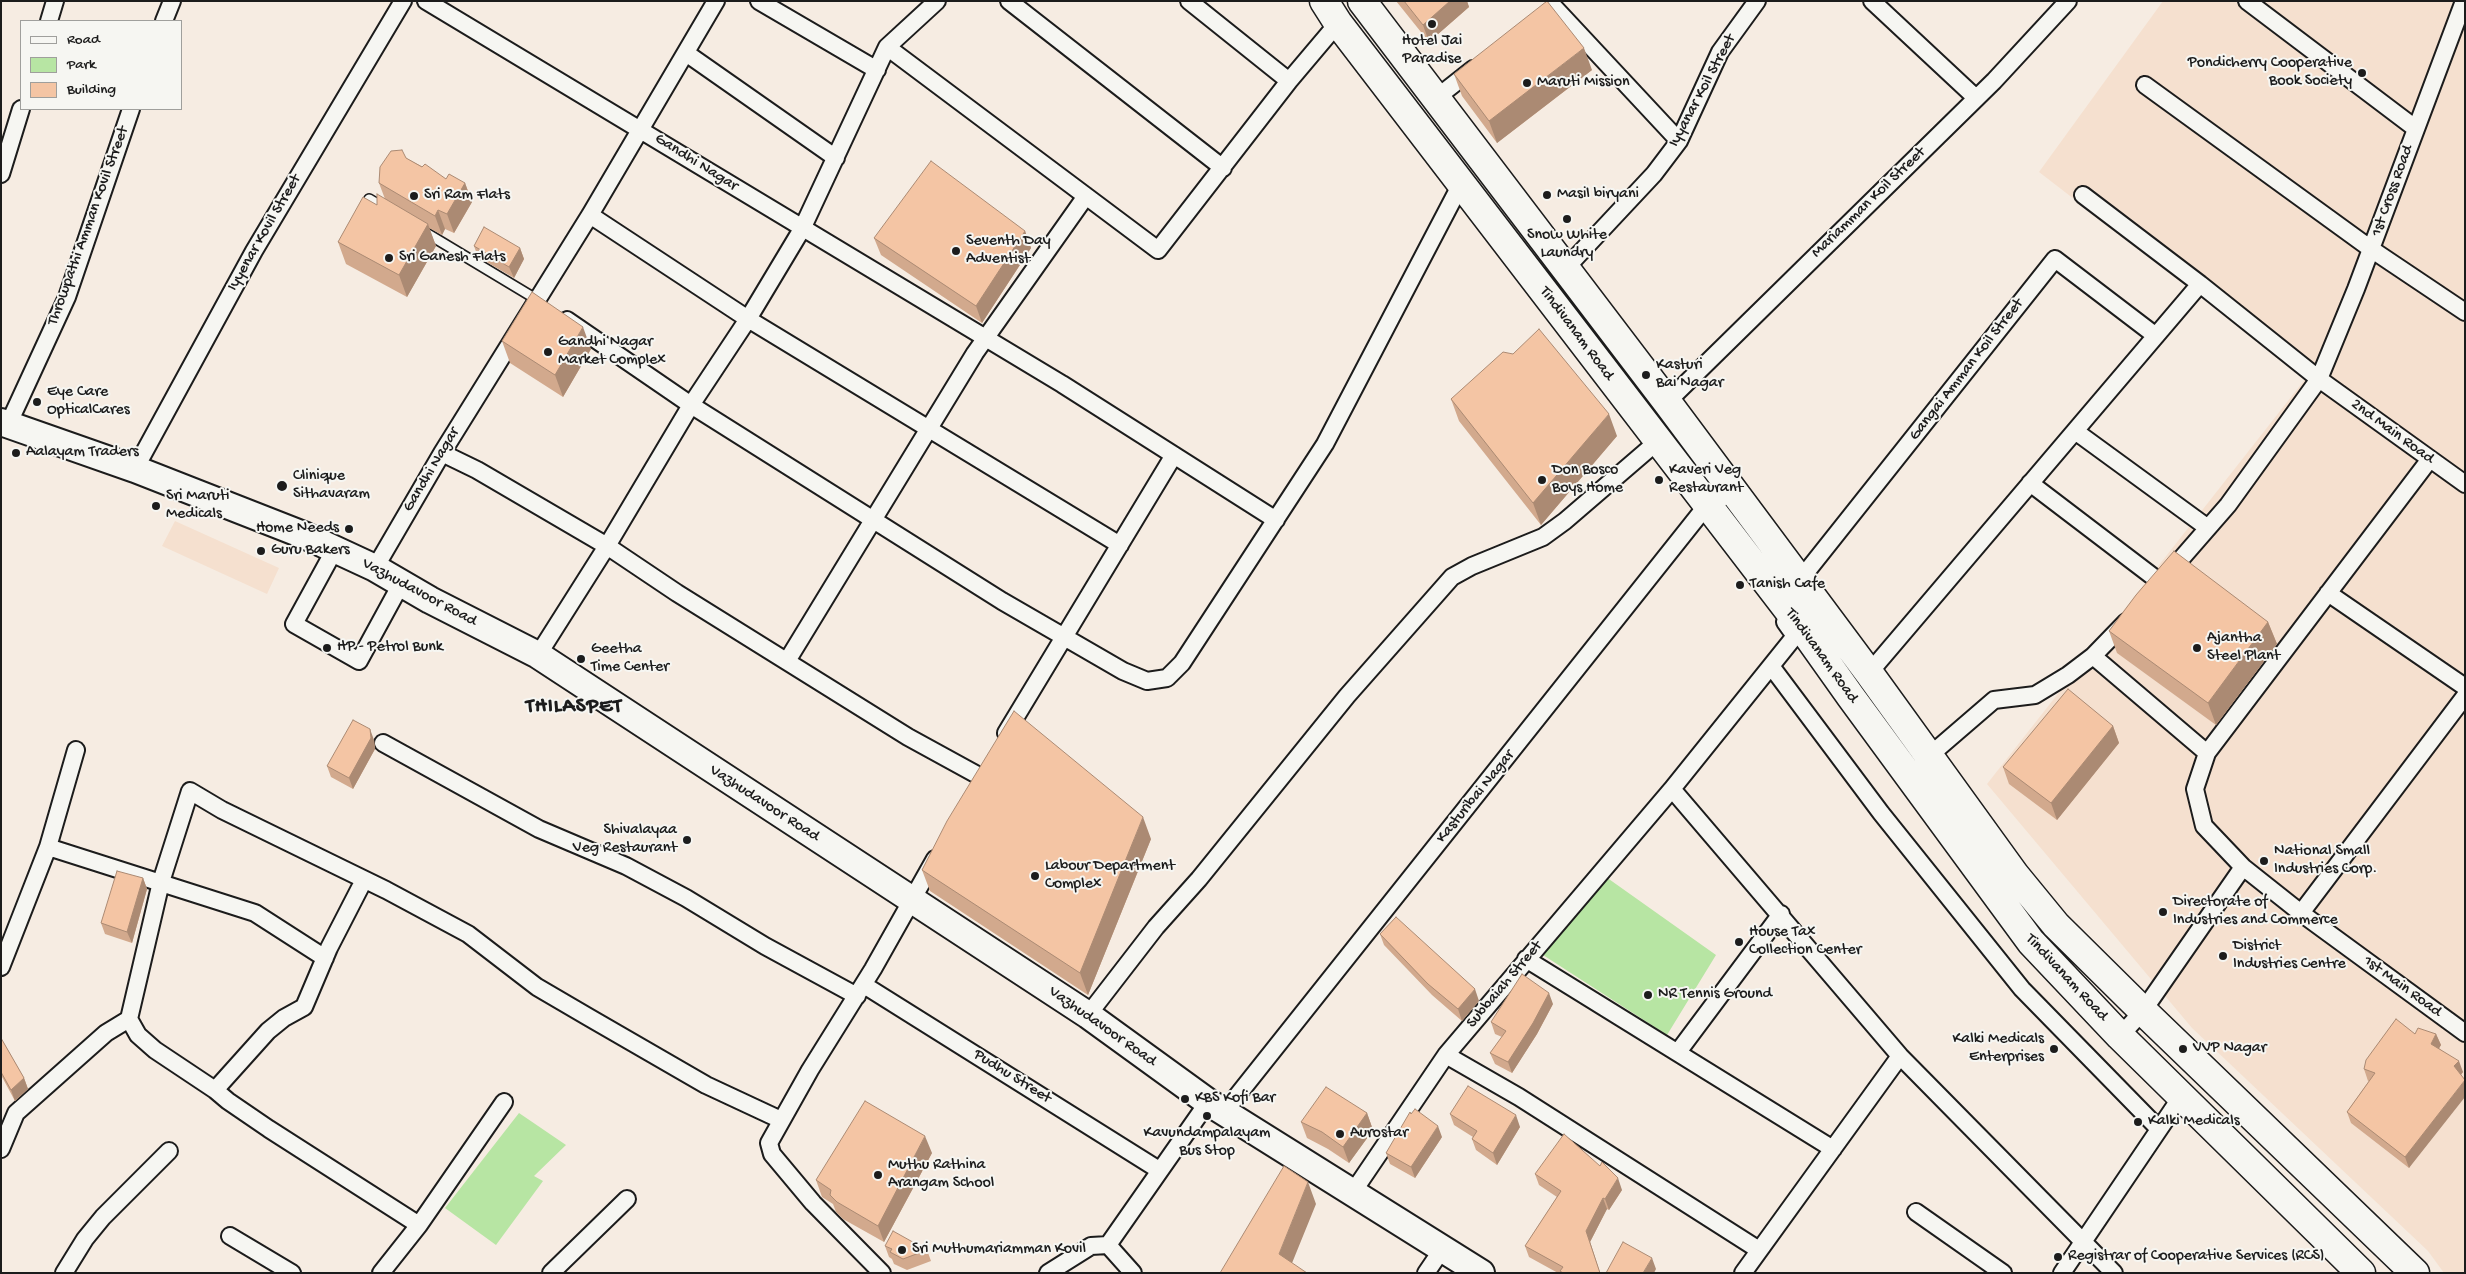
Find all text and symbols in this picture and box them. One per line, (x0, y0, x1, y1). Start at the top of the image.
marker: Hotel Jai Paradise (1426, 18, 1438, 30)
legend (20, 20, 182, 110)
text: Road (67, 31, 100, 49)
street label: Iyyanar Koil Street (1665, 31, 1741, 151)
place label: Hotel Jai Paradise (1402, 32, 1462, 70)
place label: Pondicherry Cooperative Book Society (2188, 54, 2352, 92)
text: Park (67, 56, 96, 74)
marker: Pondicherry Cooperative Book Society (2356, 67, 2368, 79)
place label: Maruti Mission (1537, 73, 1630, 93)
marker: Maruti Mission (1521, 77, 1533, 89)
text: Building (67, 81, 116, 99)
street label: Throwpathi Amman Kovil Street (44, 124, 134, 328)
street label: Gandhi Nagar (651, 130, 741, 196)
street label: Mariamman Koil Street (1808, 143, 1930, 263)
street label: 1st Cross Road (2368, 143, 2418, 239)
street label: Iyyenar Kovil Street (224, 171, 306, 295)
place label: Masil biryani (1557, 185, 1639, 205)
place label: Sri Ram Flats (424, 186, 510, 206)
marker: Masil biryani (1541, 189, 1553, 201)
marker: Sri Ram Flats (408, 190, 420, 202)
marker: Snow White Laundry (1561, 213, 1573, 225)
place label: Snow White Laundry (1527, 226, 1607, 264)
place label: Seventh Day Adventist (966, 232, 1051, 270)
marker: Seventh Day Adventist (950, 245, 962, 257)
place label: Sri Ganesh Flats (399, 248, 505, 268)
marker: Sri Ganesh Flats (383, 252, 395, 264)
street label: Tindivanam Road (1534, 283, 1618, 385)
street label: Gangai Amman Koil Street (1906, 295, 2028, 445)
place label: Gandhi Nagar Market Complex (558, 333, 666, 371)
marker: Gandhi Nagar Market Complex (542, 346, 554, 358)
place label: Kasturi Bai Nagar (1656, 356, 1723, 394)
marker: Kasturi Bai Nagar (1640, 369, 1652, 381)
place label: Eye Care OpticalCares (47, 383, 130, 421)
street label: 2nd Main Road (2347, 395, 2437, 469)
marker: Eye Care OpticalCares (31, 396, 43, 408)
street label: Gandhi Nagar (399, 424, 465, 516)
place label: Aalayam Traders (26, 443, 139, 463)
marker: Aalayam Traders (10, 447, 22, 459)
place label: Don Bosco Boys Home (1552, 461, 1623, 499)
place label: Kaveri Veg Restaurant (1669, 461, 1743, 499)
place label: Clinique Sithavaram (293, 467, 370, 505)
marker: Don Bosco Boys Home (1536, 474, 1548, 486)
marker: Kaveri Veg Restaurant (1653, 474, 1665, 486)
marker: Clinique Sithavaram (275, 479, 289, 493)
place label: Sri Maruti Medicals (166, 487, 230, 525)
marker: Sri Maruti Medicals (150, 500, 162, 512)
place label: Home Needs (256, 519, 339, 539)
marker: Home Needs (343, 523, 355, 535)
place label: Guru Bakers (271, 541, 350, 561)
marker: Guru Bakers (255, 545, 267, 557)
street label: Vazhudavoor Road (358, 555, 480, 631)
place label: Tanish Cafe (1750, 575, 1825, 595)
marker: Tanish Cafe (1734, 579, 1746, 591)
street label: Tindivanam Road (1780, 605, 1862, 707)
place label: Ajantha Steel Plant (2207, 629, 2280, 667)
place label: HP - Petrol Bunk (337, 638, 443, 658)
place label: Geetha Time Center (591, 640, 669, 678)
marker: HP - Petrol Bunk (321, 642, 333, 654)
marker: Ajantha Steel Plant (2191, 642, 2203, 654)
marker: Geetha Time Center (575, 653, 587, 665)
district label: THILASPET (525, 695, 623, 721)
street label: Kasturibai Nagar (1433, 747, 1519, 847)
street label: Vazhudavoor Road (705, 761, 823, 847)
place label: Shivalayaa Veg Restaurant (573, 821, 677, 859)
marker: Shivalayaa Veg Restaurant (681, 834, 693, 846)
place label: National Small Industries Corp. (2274, 842, 2377, 880)
marker: National Small Industries Corp. (2258, 855, 2270, 867)
place label: Labour Department Complex (1045, 857, 1175, 895)
marker: Labour Department Complex (1029, 870, 1041, 882)
place label: Directorate of Industries and Commerce (2173, 893, 2338, 931)
marker: Directorate of Industries and Commerce (2157, 906, 2169, 918)
place label: House Tax Collection Center (1749, 923, 1861, 961)
street label: Tindivanam Road (2021, 930, 2111, 1026)
marker: House Tax Collection Center (1733, 936, 1745, 948)
street label: Subbaiah Street (1463, 937, 1547, 1033)
place label: District Industries Centre (2233, 937, 2346, 975)
marker: District Industries Centre (2217, 950, 2229, 962)
street label: 1st Main Road (2359, 952, 2445, 1022)
street label: Vazhudavoor Road (1044, 983, 1160, 1071)
place label: NR Tennis Ground (1658, 985, 1772, 1005)
marker: NR Tennis Ground (1642, 989, 1654, 1001)
place label: Kalki Medicals Enterprises (1952, 1030, 2044, 1068)
place label: VVP Nagar (2193, 1039, 2266, 1059)
marker: Kalki Medicals Enterprises (2048, 1043, 2060, 1055)
marker: VVP Nagar (2177, 1043, 2189, 1055)
street label: Pudhu Street (969, 1045, 1055, 1109)
place label: KBS Kofi Bar (1195, 1089, 1275, 1109)
marker: KBS Kofi Bar (1179, 1093, 1191, 1105)
marker: Kavundampalayam Bus Stop (1201, 1110, 1213, 1122)
place label: Kalki Medicals (2148, 1112, 2240, 1132)
marker: Kalki Medicals (2132, 1116, 2144, 1128)
place label: Kavundampalayam Bus Stop (1144, 1124, 1270, 1162)
place label: Aurostar (1350, 1124, 1408, 1144)
marker: Aurostar (1334, 1128, 1346, 1140)
place label: Muthu Rathina Arangam School (888, 1156, 994, 1194)
marker: Muthu Rathina Arangam School (872, 1169, 884, 1181)
place label: Sri Muthumariamman Kovil (912, 1240, 1086, 1260)
marker: Sri Muthumariamman Kovil (896, 1244, 908, 1256)
place label: Registrar of Cooperative Services (RCS) (2068, 1247, 2324, 1267)
marker: Registrar of Cooperative Services (RCS) (2052, 1251, 2064, 1263)

